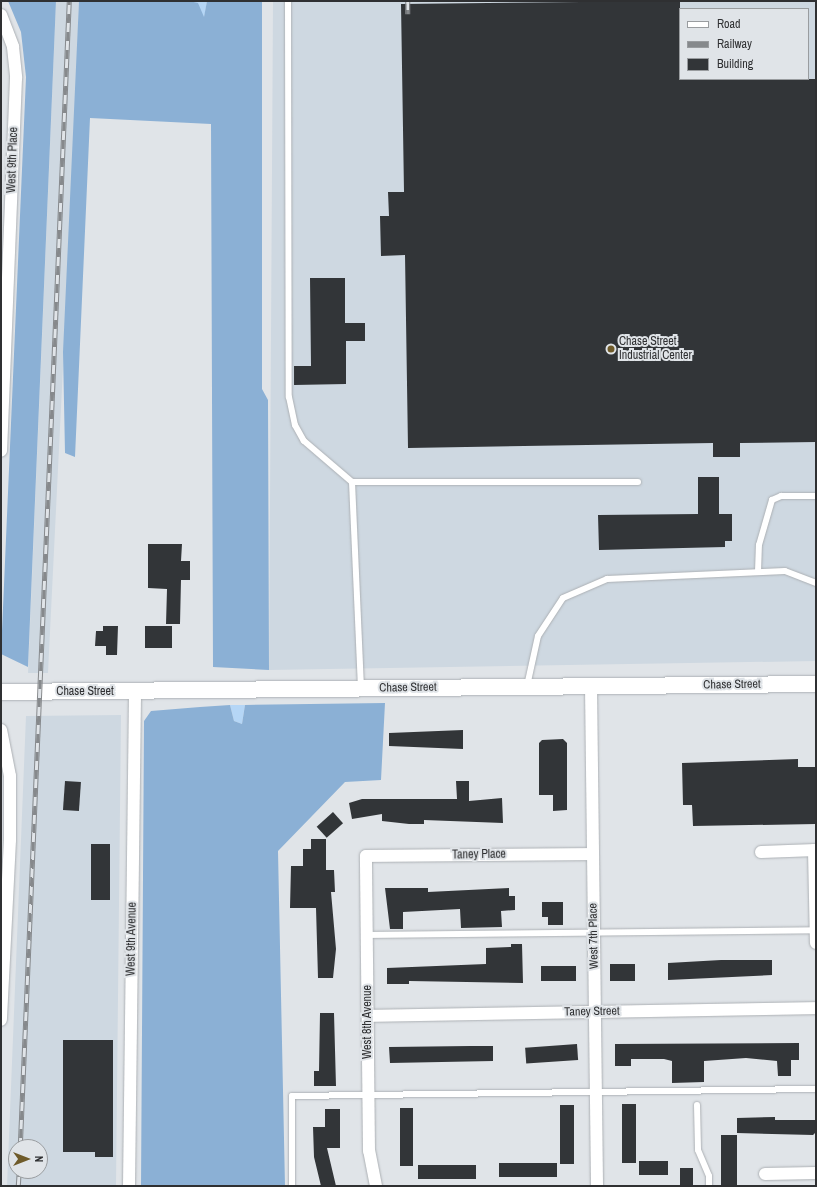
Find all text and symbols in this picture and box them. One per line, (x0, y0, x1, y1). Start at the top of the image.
legend (679, 8, 809, 80)
text: Road (717, 16, 741, 32)
text: Railway (717, 36, 752, 52)
text: Building (717, 56, 753, 72)
street label: West 9th Place (5, 127, 21, 193)
place label: Chase Street Industrial Center (619, 335, 692, 363)
marker: Chase Street Industrial Center (606, 344, 616, 354)
street label: Chase Street (703, 677, 761, 693)
street label: Chase Street (379, 680, 437, 696)
street label: Chase Street (56, 685, 114, 699)
street label: Taney Place (452, 847, 506, 863)
street label: West 9th Avenue (124, 902, 140, 976)
street label: West 7th Place (586, 903, 602, 969)
street label: West 8th Avenue (361, 985, 375, 1059)
street label: Taney Street (564, 1004, 620, 1020)
north arrow (8, 1139, 48, 1179)
text: N (32, 1156, 46, 1162)

